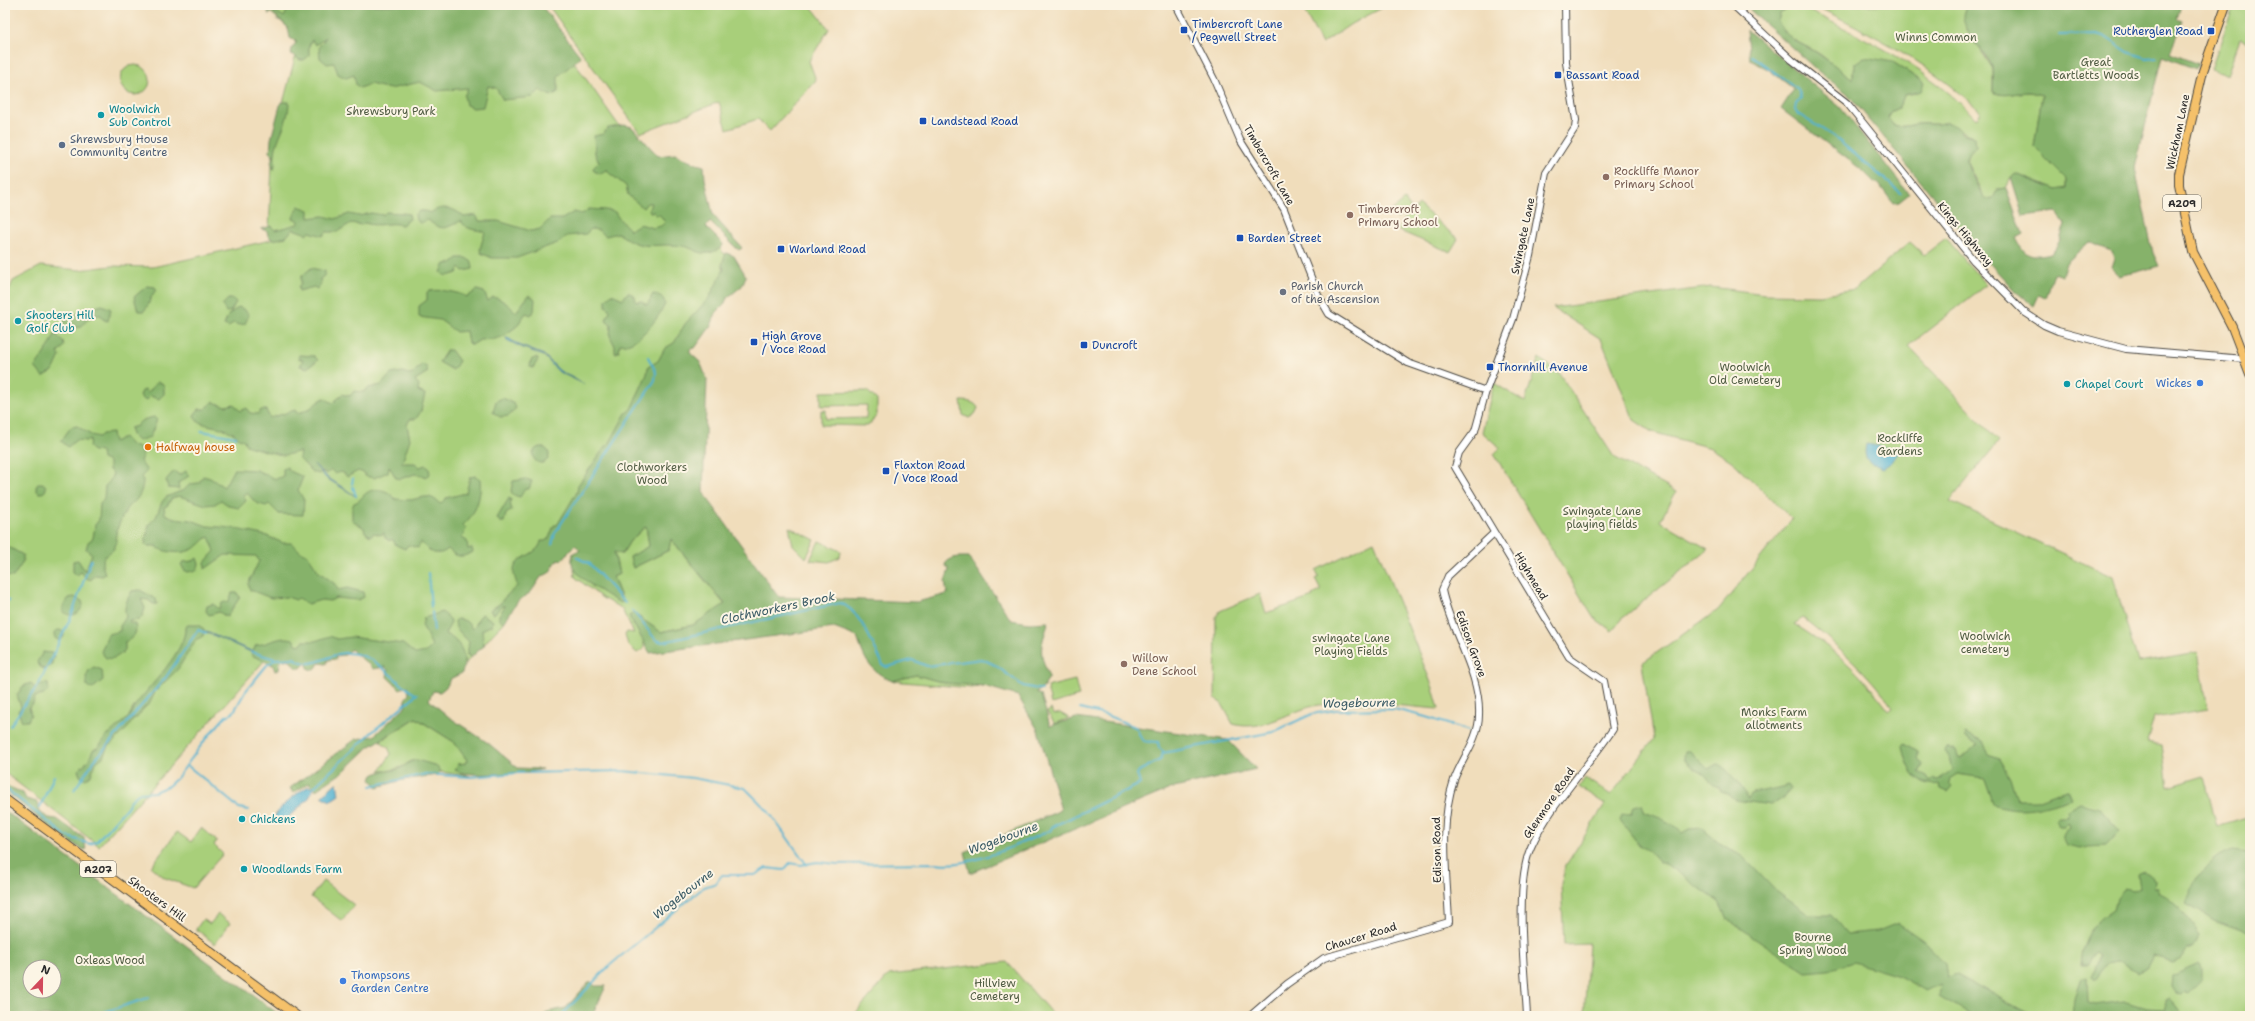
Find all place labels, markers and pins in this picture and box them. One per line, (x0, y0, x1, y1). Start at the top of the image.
place label: Timbercroft Lane / Pegwell Street (1192, 17, 1283, 45)
place label: Rutherglen Road (2113, 24, 2203, 39)
marker: Timbercroft Lane / Pegwell Street (1179, 25, 1189, 35)
marker: Rutherglen Road (2206, 26, 2216, 36)
place label: Bassant Road (1566, 68, 1639, 83)
marker: Bassant Road (1553, 70, 1563, 80)
place label: Woolwich Sub Control (109, 102, 171, 130)
marker: Woolwich Sub Control (96, 110, 106, 120)
place label: Landstead Road (931, 114, 1018, 129)
marker: Landstead Road (918, 116, 928, 126)
place label: Shrewsbury House Community Centre (70, 132, 168, 160)
marker: Shrewsbury House Community Centre (57, 140, 67, 150)
place label: Rockliffe Manor Primary School (1614, 164, 1699, 192)
marker: Rockliffe Manor Primary School (1601, 172, 1611, 182)
place label: Timbercroft Primary School (1358, 202, 1438, 230)
marker: Timbercroft Primary School (1345, 210, 1355, 220)
place label: Barden Street (1248, 231, 1322, 246)
marker: Barden Street (1235, 233, 1245, 243)
place label: Warland Road (789, 242, 866, 257)
marker: Warland Road (776, 244, 786, 254)
place label: Parish Church of the Ascension (1291, 279, 1380, 307)
marker: Parish Church of the Ascension (1278, 287, 1288, 297)
place label: Shooters Hill Golf Club (26, 308, 95, 336)
marker: Shooters Hill Golf Club (13, 316, 23, 326)
place label: High Grove / Voce Road (762, 329, 826, 357)
marker: High Grove / Voce Road (749, 337, 759, 347)
place label: Duncroft (1092, 338, 1138, 353)
marker: Duncroft (1079, 340, 1089, 350)
place label: Thornhill Avenue (1498, 360, 1588, 375)
marker: Thornhill Avenue (1485, 362, 1495, 372)
place label: Wickes (2156, 376, 2192, 391)
place label: Chapel Court (2075, 377, 2144, 392)
marker: Wickes (2195, 378, 2205, 388)
marker: Chapel Court (2062, 379, 2072, 389)
place label: Halfway house (156, 440, 235, 455)
marker: Halfway house (143, 442, 153, 452)
place label: Flaxton Road / Voce Road (894, 458, 965, 486)
marker: Flaxton Road / Voce Road (881, 466, 891, 476)
place label: Willow Dene School (1132, 651, 1197, 679)
marker: Willow Dene School (1119, 659, 1129, 669)
place label: Chickens (250, 812, 296, 827)
marker: Chickens (237, 814, 247, 824)
place label: Woodlands Farm (252, 862, 342, 877)
marker: Woodlands Farm (239, 864, 249, 874)
place label: Thompsons Garden Centre (351, 968, 429, 996)
marker: Thompsons Garden Centre (338, 976, 348, 986)

